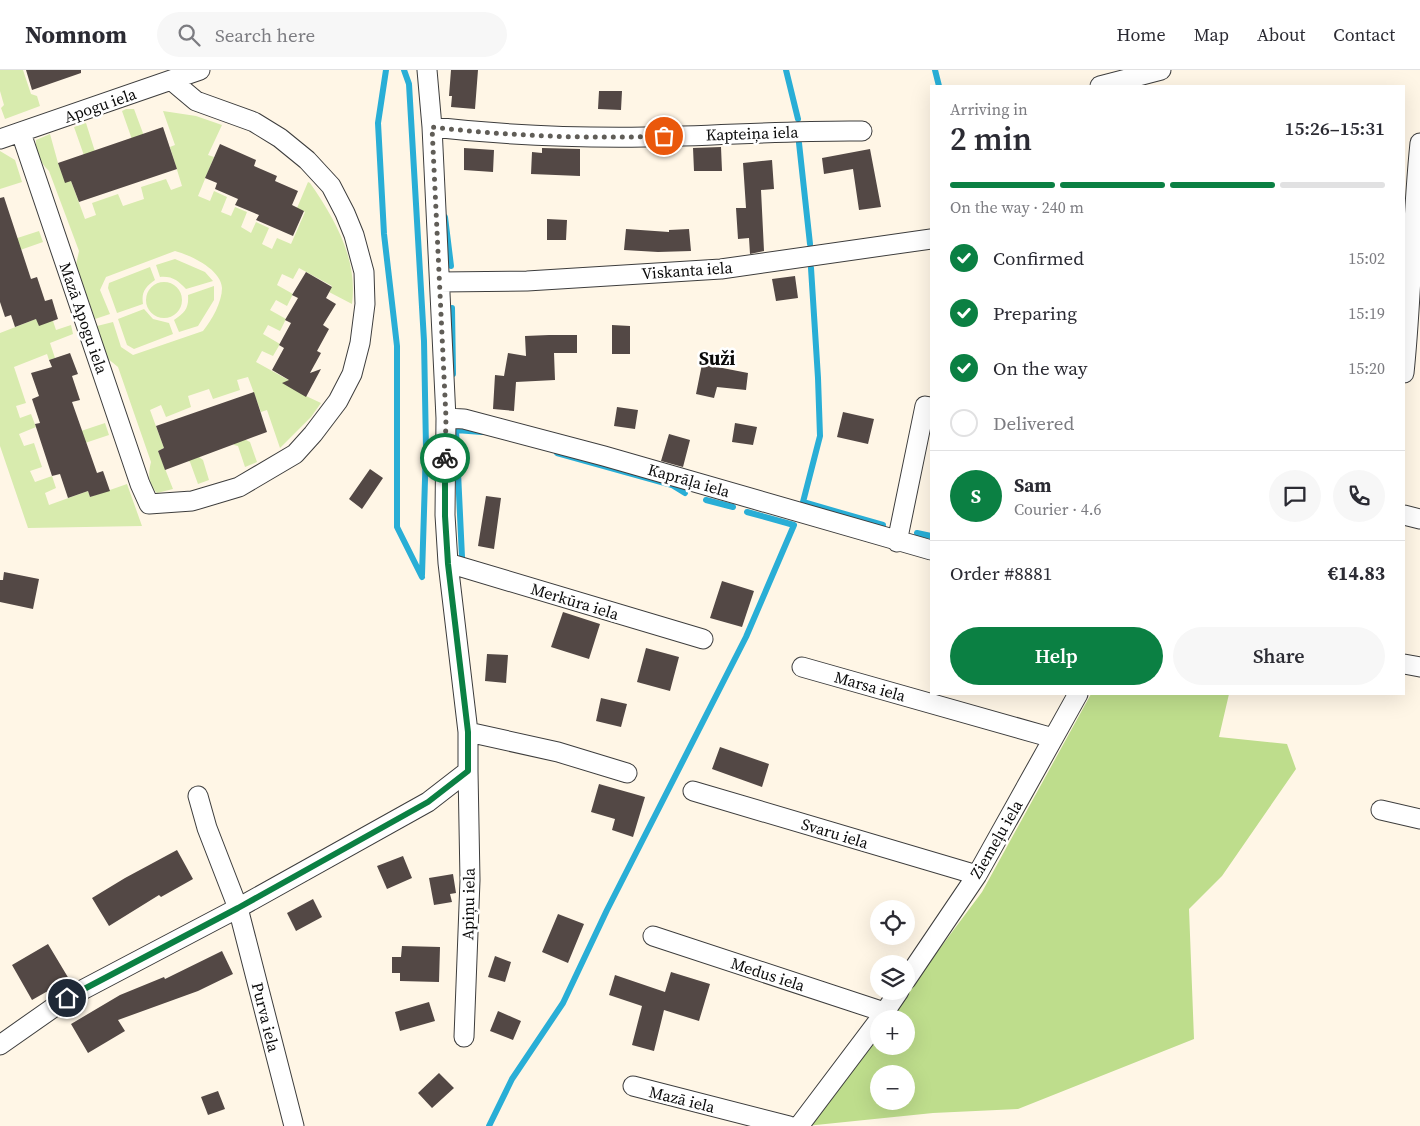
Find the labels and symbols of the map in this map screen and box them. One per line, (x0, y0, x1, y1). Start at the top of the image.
street label: Apogu iela (61, 82, 140, 128)
pin (643, 115, 685, 157)
street label: Kapteiņa iela (705, 120, 800, 146)
street label: Viskanta iela (641, 256, 734, 284)
street label: Mazā Apogu iela (55, 259, 114, 377)
district label: Suži (699, 345, 735, 371)
courier (420, 433, 470, 483)
street label: Kaprāļa iela (645, 458, 733, 502)
street label: Merkūra iela (528, 577, 623, 625)
street label: Marsa iela (832, 665, 909, 707)
street label: Ziemeļu iela (965, 795, 1028, 882)
street label: Svaru iela (799, 812, 872, 854)
street label: Apiņu iela (456, 867, 480, 940)
street label: Medus iela (728, 952, 809, 997)
pin (46, 977, 88, 1019)
street label: Purva iela (247, 980, 285, 1055)
street label: Mazā iela (647, 1080, 718, 1118)

